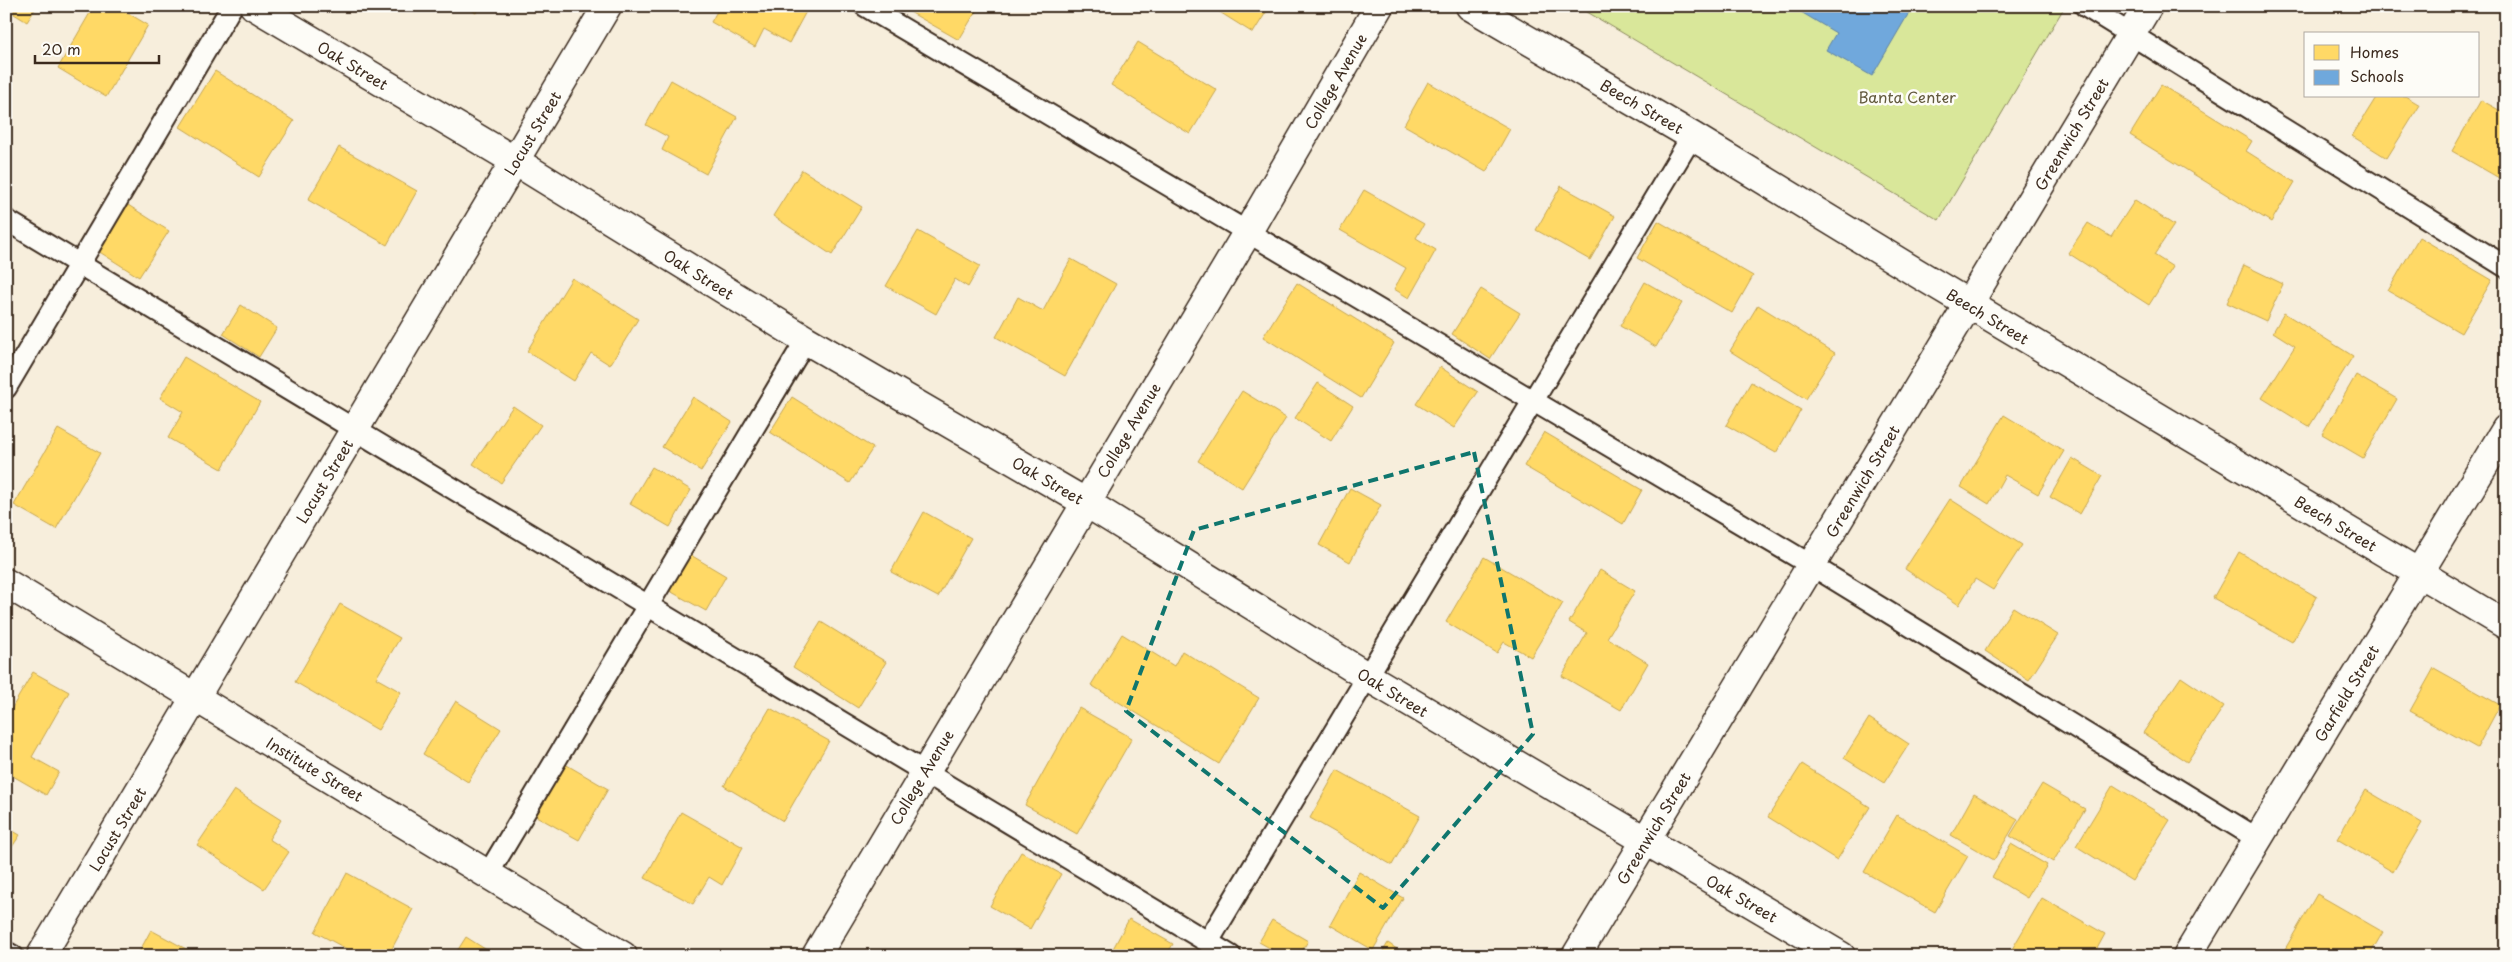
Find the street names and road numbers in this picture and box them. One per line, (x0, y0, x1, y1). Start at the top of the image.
street label: College Avenue (1298, 29, 1372, 133)
street label: Oak Street (313, 35, 393, 95)
street label: Beech Street (1596, 73, 1688, 139)
street label: Greenwich Street (2028, 73, 2114, 195)
street label: Locust Street (498, 87, 566, 179)
street label: Oak Street (659, 243, 739, 305)
street label: Beech Street (1943, 282, 2033, 350)
street label: College Avenue (1090, 378, 1166, 482)
street label: Greenwich Street (1819, 420, 1905, 542)
street label: Locust Street (290, 435, 358, 527)
street label: Oak Street (1008, 450, 1088, 510)
street label: Beech Street (2291, 489, 2381, 557)
street label: Garfield Street (2308, 640, 2384, 746)
street label: Oak Street (1353, 662, 1433, 722)
street label: College Avenue (883, 725, 959, 829)
street label: Institute Street (262, 731, 368, 807)
street label: Greenwich Street (1610, 767, 1696, 889)
street label: Locust Street (83, 783, 151, 875)
street label: Oak Street (1702, 868, 1782, 928)

